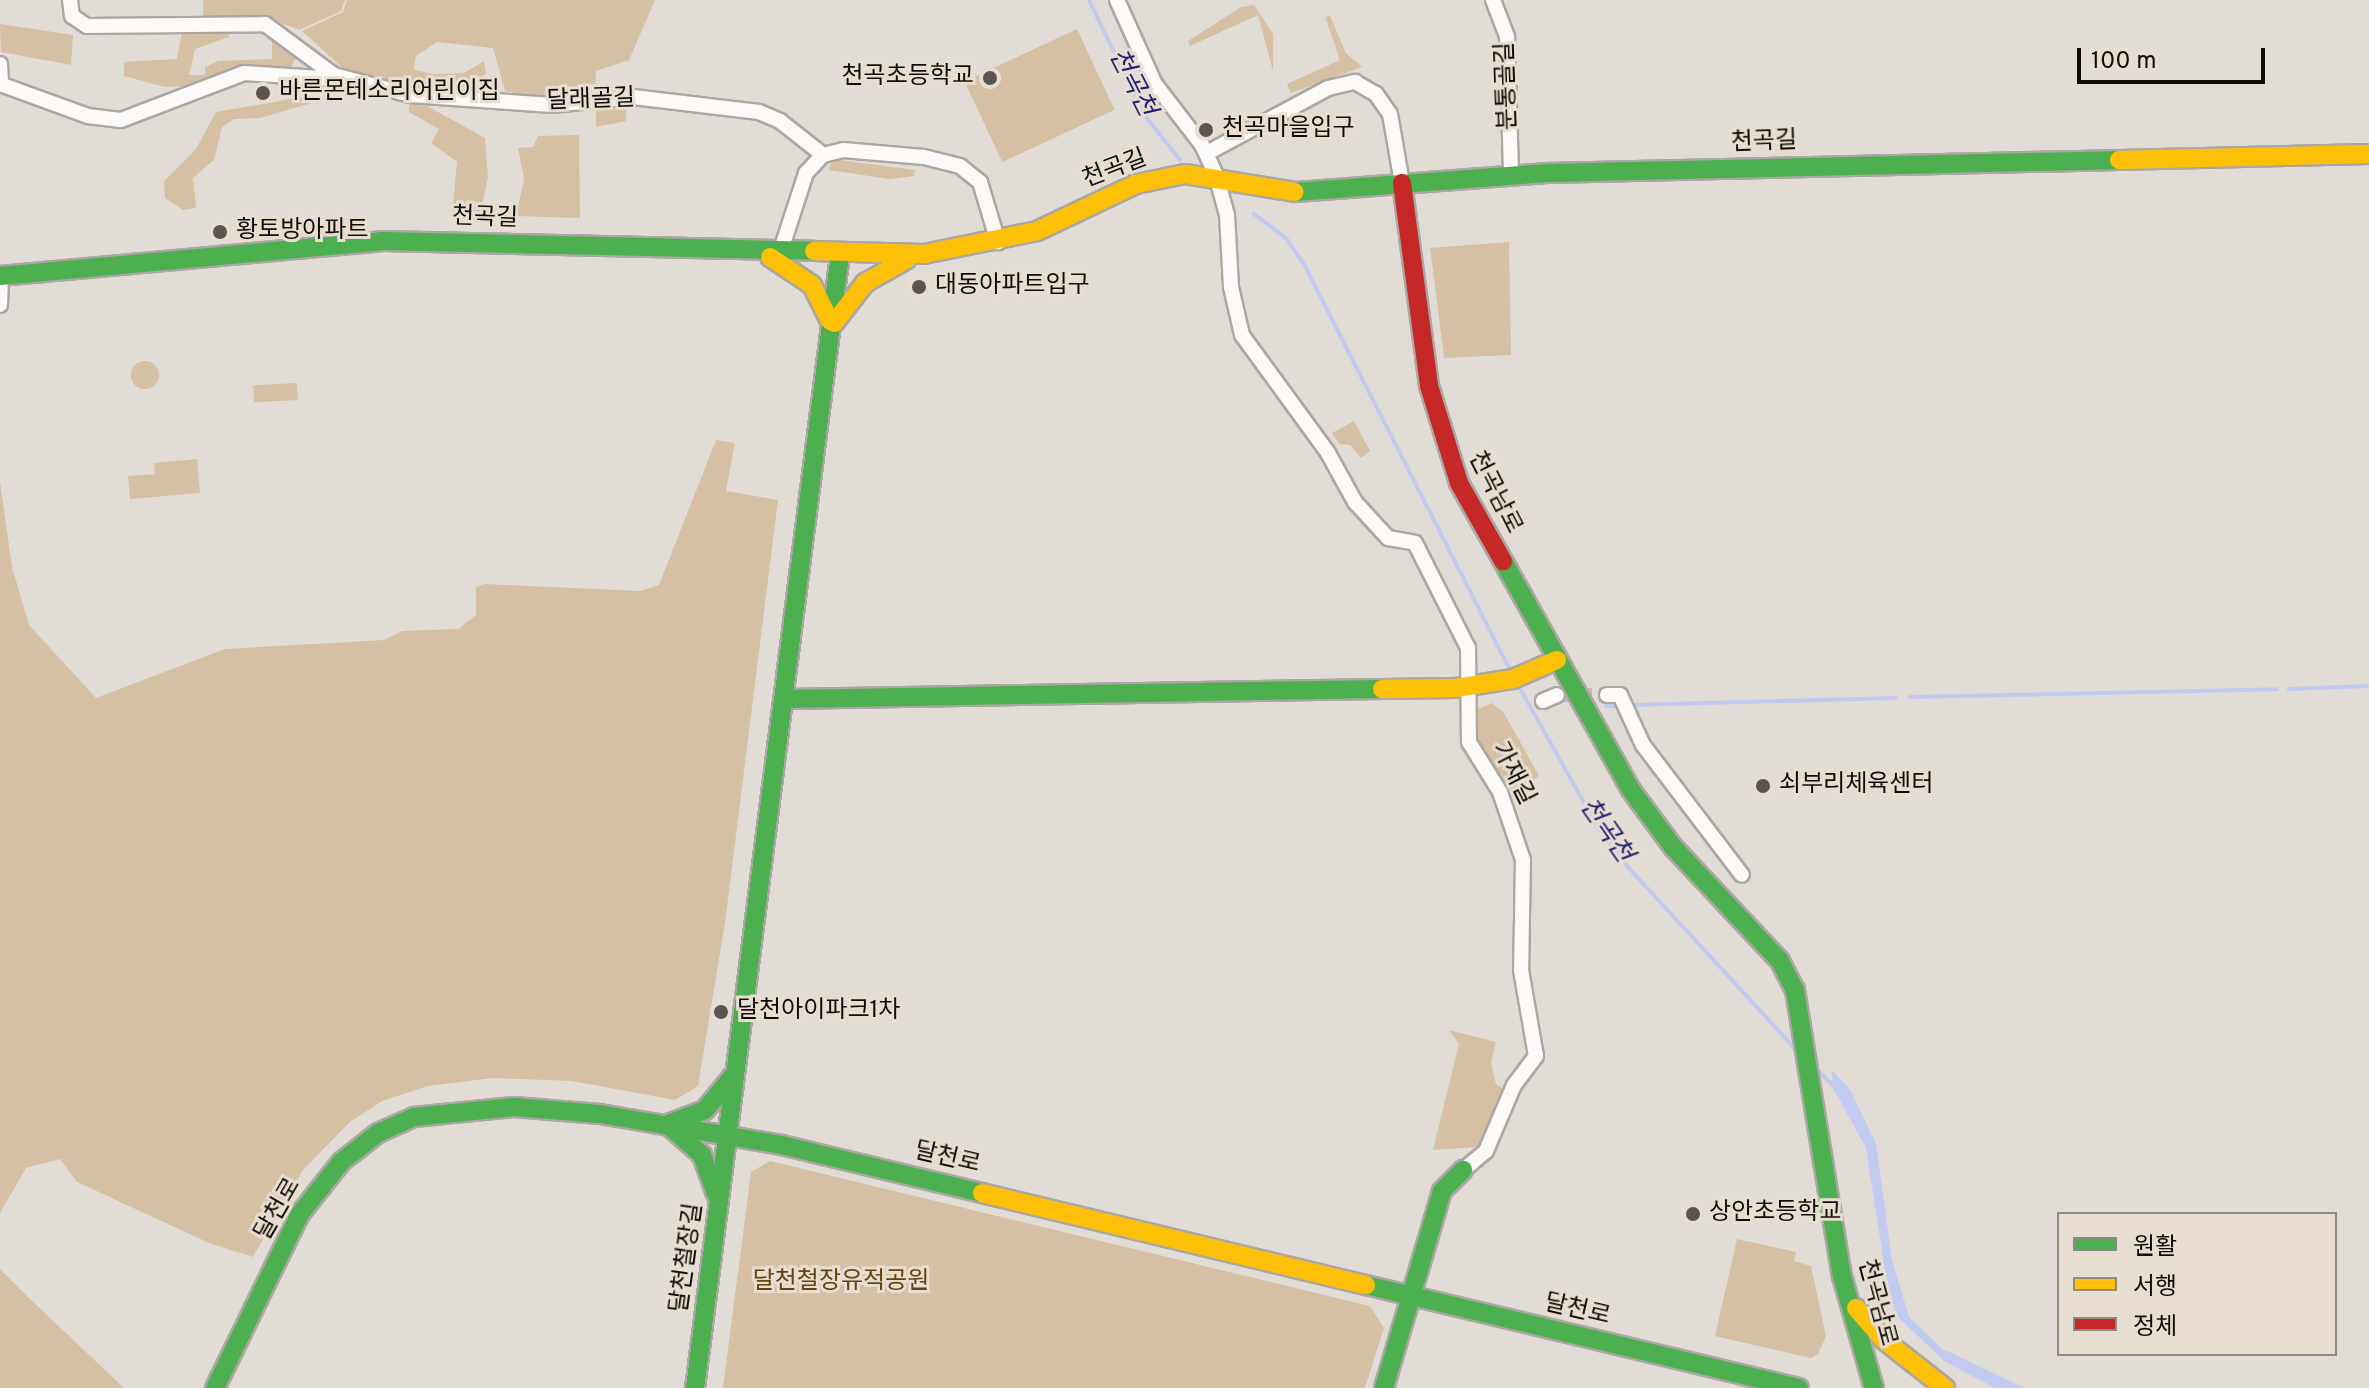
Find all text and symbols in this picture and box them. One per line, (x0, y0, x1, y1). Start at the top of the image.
scale bar (2081, 32, 2269, 82)
street label: 분통골길 (1492, 41, 1524, 131)
water label: 천곡천 (1101, 44, 1161, 122)
text: 100 m (2091, 47, 2157, 77)
place label: 천곡초등학교 (842, 64, 974, 92)
marker: 천곡초등학교 (981, 69, 999, 87)
place label: 바른몬테소리어린이집 (279, 79, 500, 107)
marker: 바른몬테소리어린이집 (254, 84, 272, 102)
street label: 달래골길 (546, 85, 636, 117)
place label: 천곡마을입구 (1222, 116, 1354, 144)
marker: 천곡마을입구 (1197, 121, 1215, 139)
street label: 천곡길 (1730, 127, 1798, 159)
street label: 천곡길 (1079, 145, 1151, 195)
street label: 천곡길 (451, 203, 519, 235)
place label: 황토방아파트 (236, 218, 368, 246)
marker: 황토방아파트 (211, 223, 229, 241)
place label: 대동아파트입구 (935, 273, 1090, 301)
marker: 대동아파트입구 (910, 278, 928, 296)
street label: 천곡남로 (1461, 447, 1527, 539)
street label: 가재길 (1484, 738, 1540, 810)
place label: 쇠부리체육센터 (1779, 772, 1934, 800)
marker: 쇠부리체육센터 (1754, 777, 1772, 795)
water label: 천곡천 (1572, 793, 1638, 869)
place label: 달천아이파크1차 (737, 998, 901, 1026)
marker: 달천아이파크1차 (712, 1003, 730, 1021)
street label: 달천로 (911, 1138, 983, 1180)
street label: 달천로 (250, 1174, 308, 1246)
place label: 상안초등학교 (1709, 1200, 1841, 1228)
street label: 달천철장길 (666, 1201, 710, 1315)
marker: 상안초등학교 (1684, 1205, 1702, 1223)
legend (2057, 1212, 2337, 1356)
text: 원활 (2133, 1233, 2177, 1263)
street label: 천곡남로 (1851, 1257, 1901, 1349)
park label: 달천철장유적공원 (753, 1269, 929, 1297)
text: 서행 (2133, 1273, 2177, 1303)
street label: 달천로 (1541, 1290, 1613, 1332)
text: 정체 (2133, 1313, 2177, 1343)

